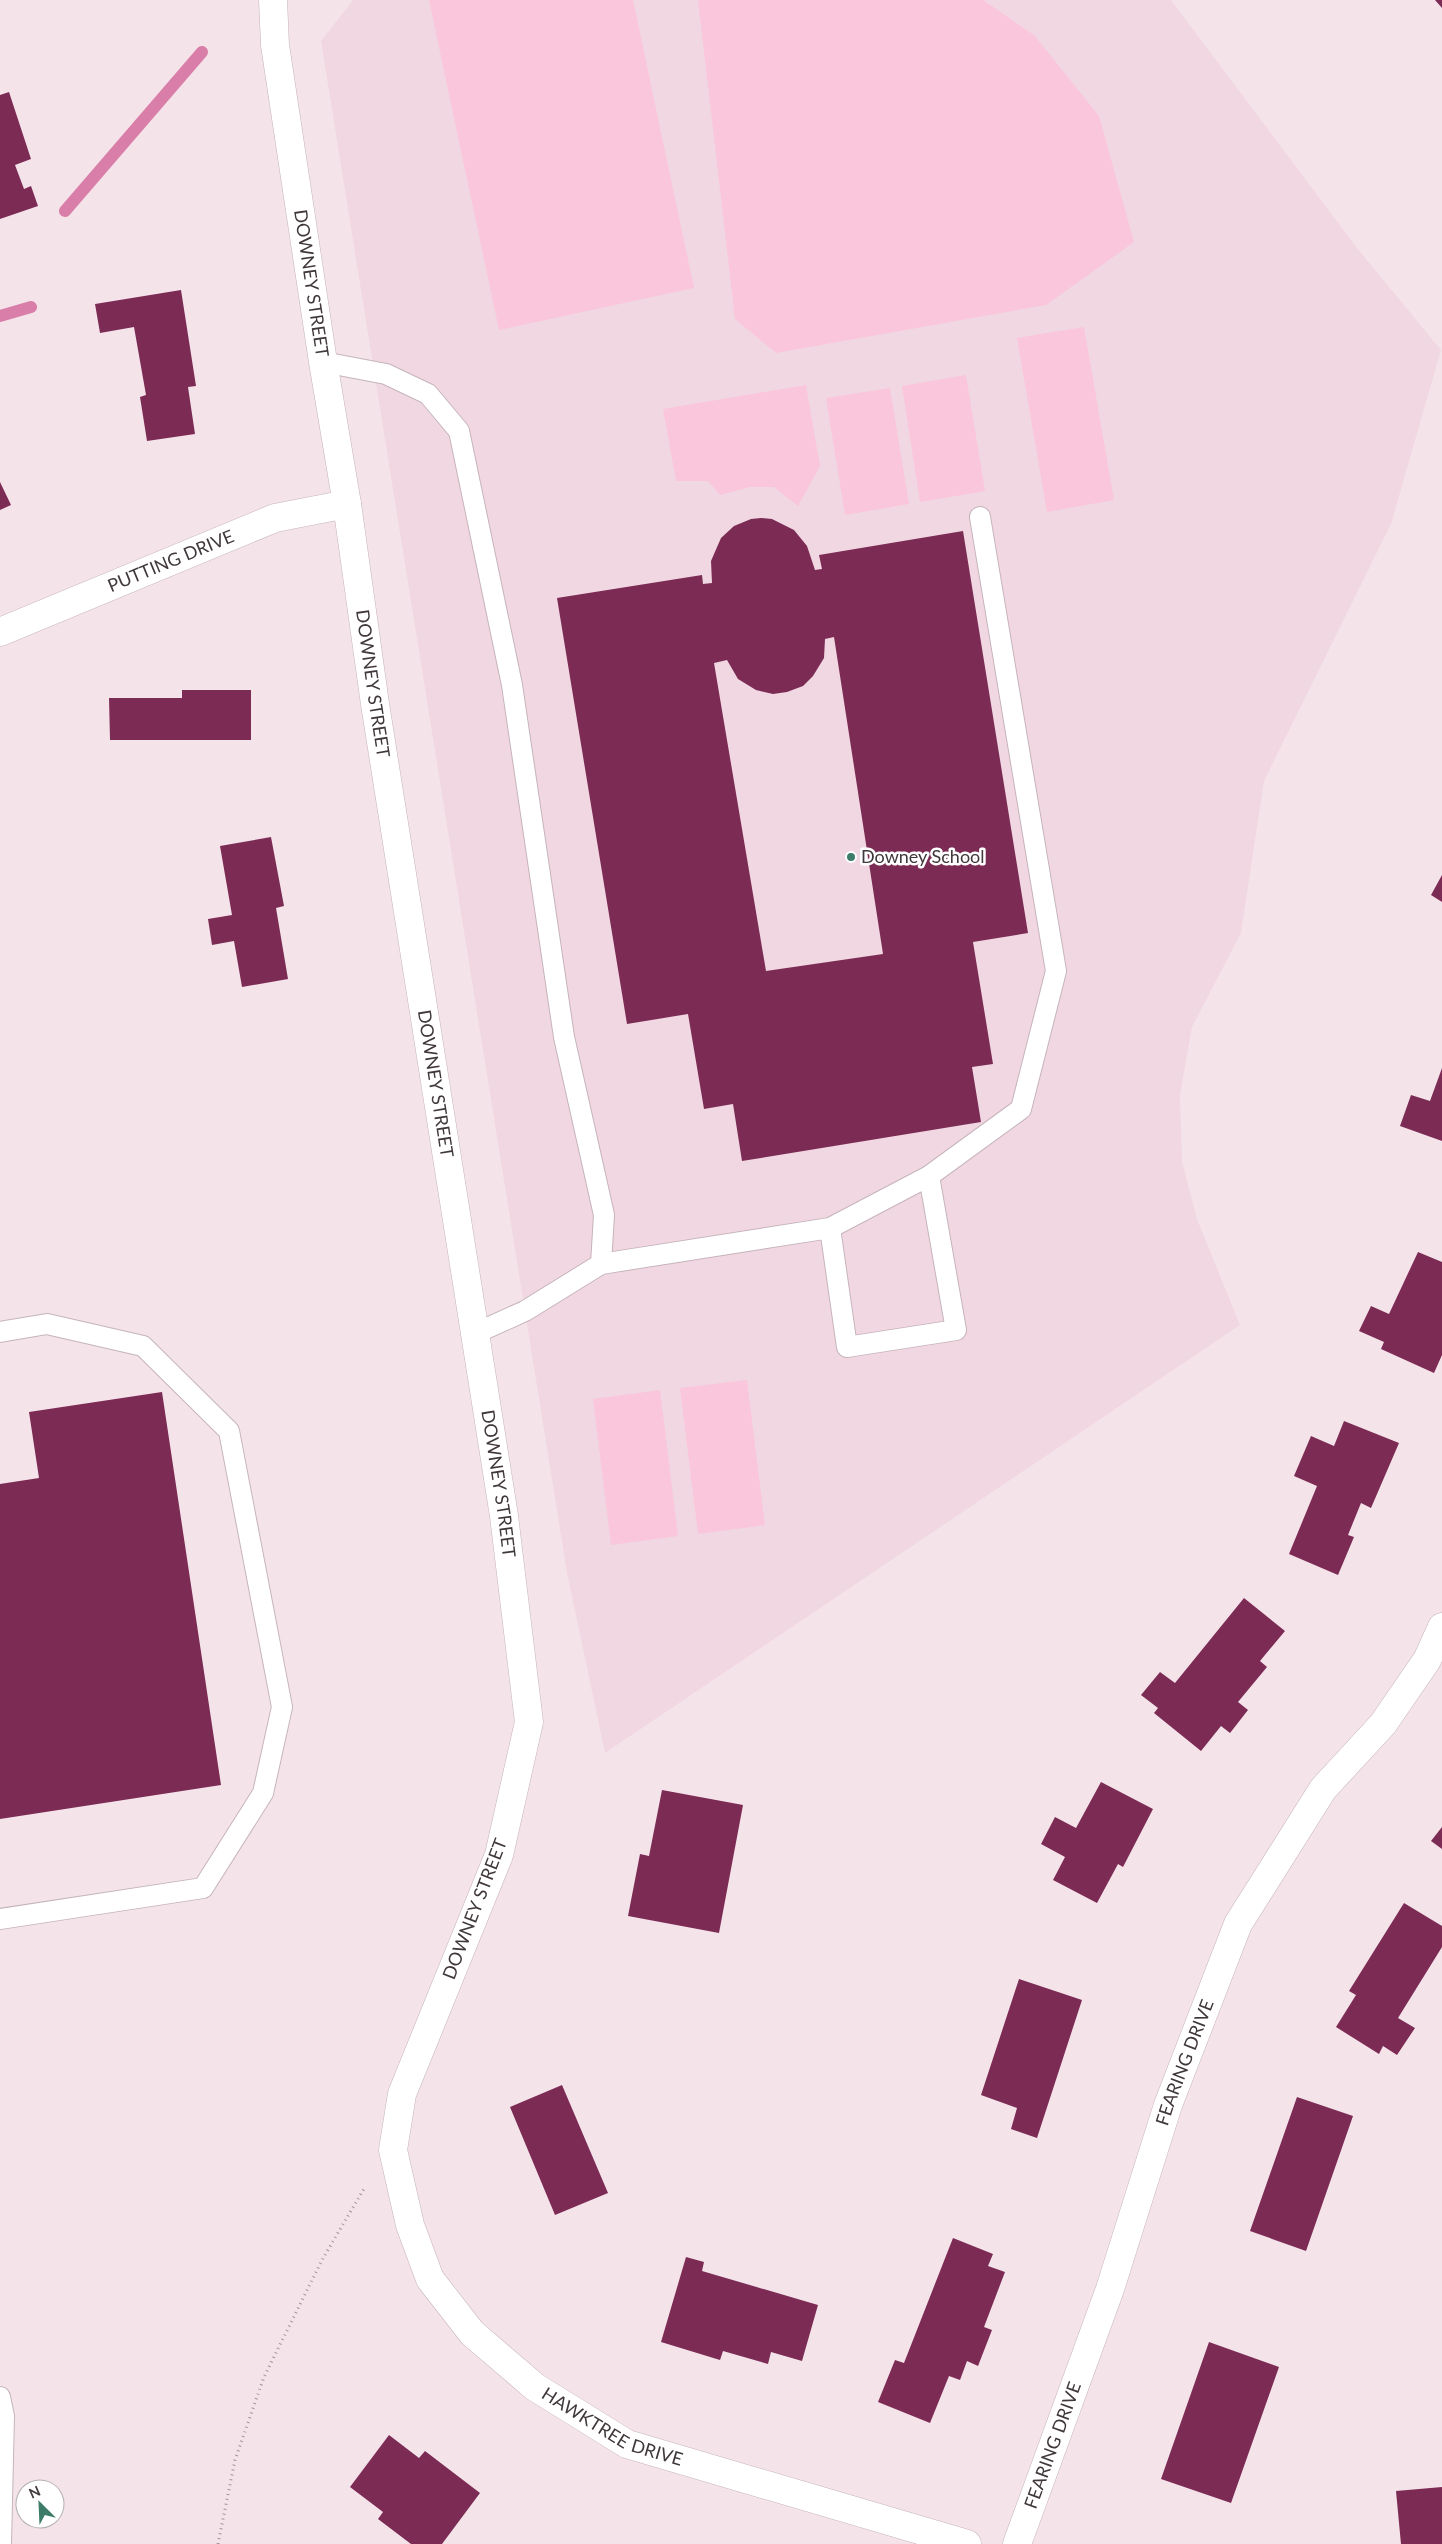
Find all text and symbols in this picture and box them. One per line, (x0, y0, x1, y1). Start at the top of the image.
street label: DOWNEY STREET (290, 208, 334, 359)
street label: PUTTING DRIVE (104, 524, 237, 596)
street label: DOWNEY STREET (352, 608, 395, 759)
place label: Downey School (861, 845, 985, 867)
marker: Downey School (845, 851, 857, 863)
street label: DOWNEY STREET (414, 1008, 459, 1159)
street label: DOWNEY STREET (477, 1408, 521, 1559)
street label: DOWNEY STREET (437, 1835, 511, 1982)
street label: FEARING DRIVE (1150, 1996, 1218, 2128)
street label: FEARING DRIVE (1019, 2379, 1085, 2511)
street label: HAWKTREE DRIVE (538, 2382, 686, 2470)
north arrow (15, 2479, 65, 2529)
text: N (26, 2482, 43, 2502)

